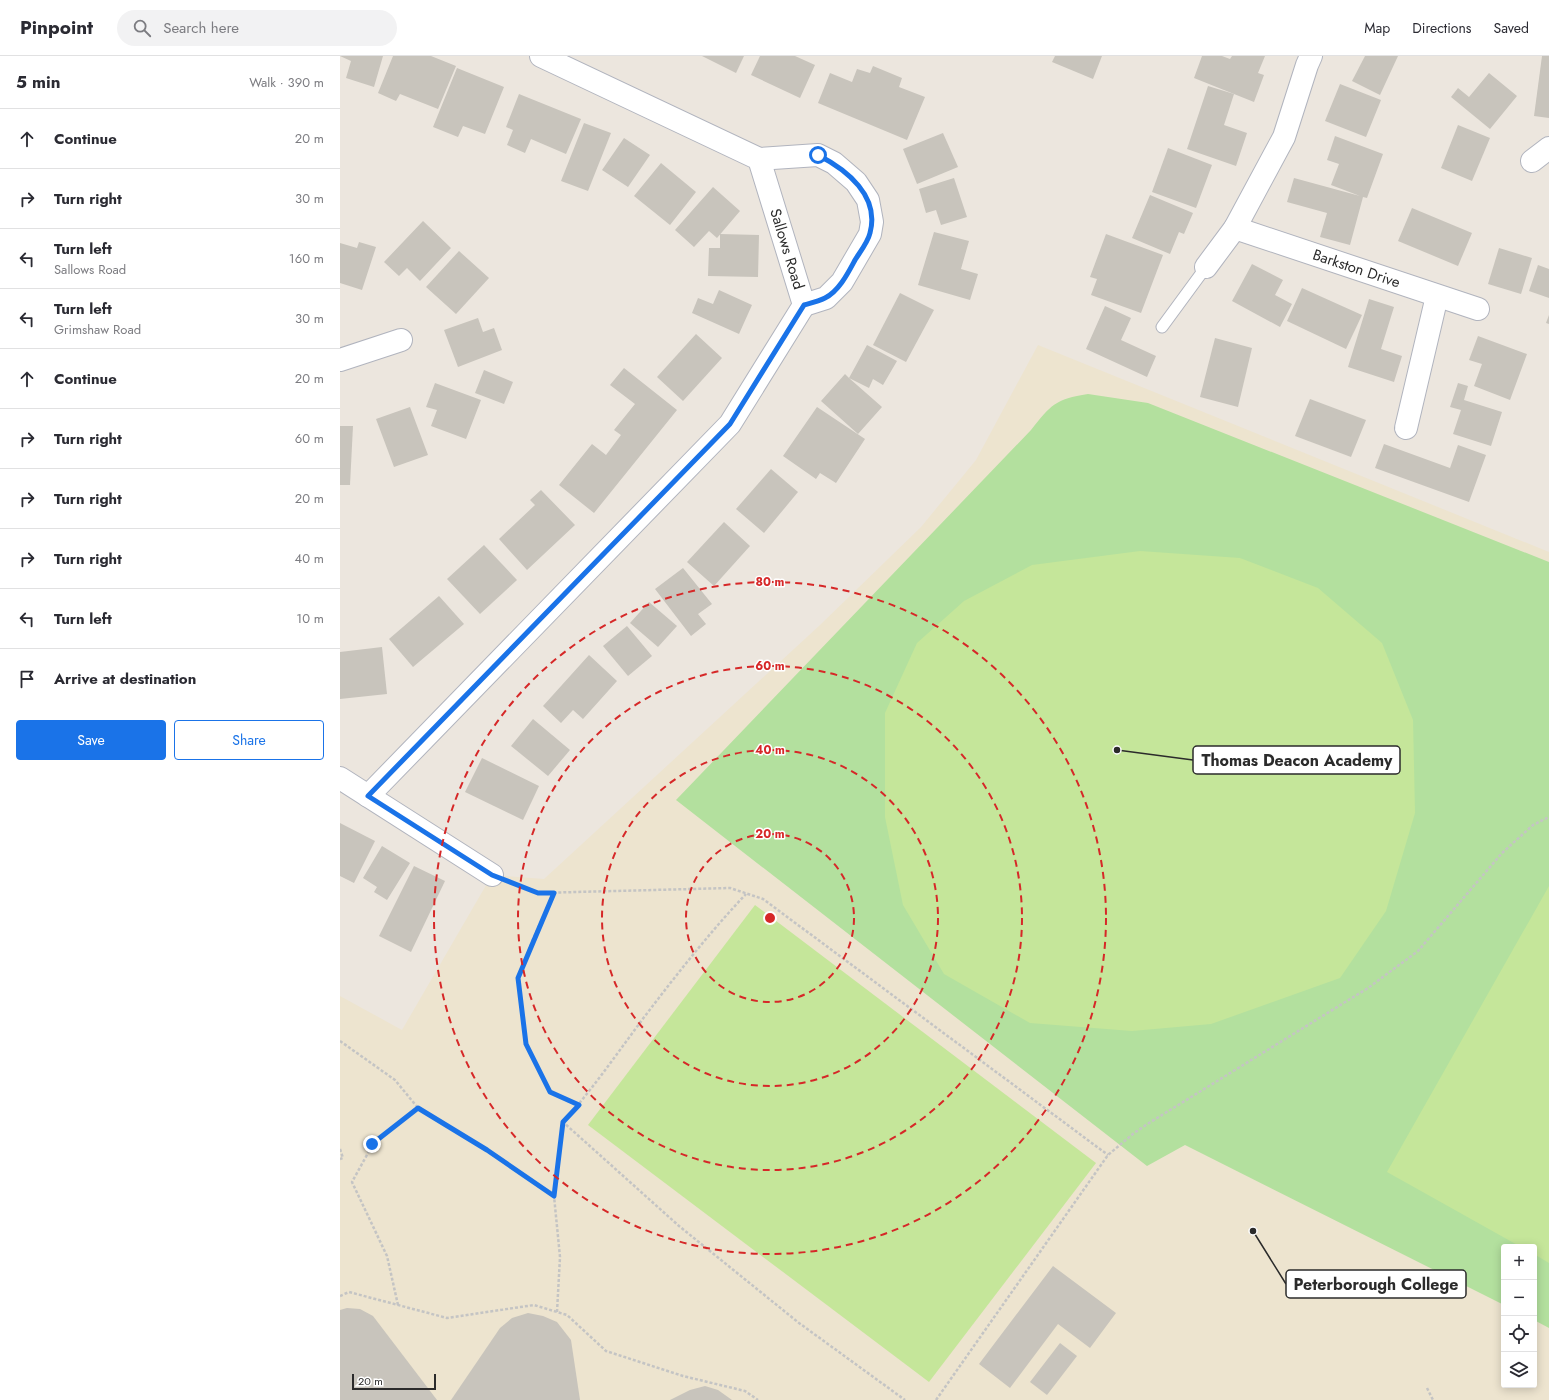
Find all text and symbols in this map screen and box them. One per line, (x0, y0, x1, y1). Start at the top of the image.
search box (117, 10, 397, 46)
text: Pinpoint (20, 14, 93, 41)
icon: search (131, 17, 153, 39)
text: Search here (163, 17, 239, 39)
text: Map (1364, 18, 1390, 38)
text: Directions (1412, 18, 1472, 38)
text: Saved (1494, 18, 1529, 38)
text: 5 min (16, 70, 60, 94)
text: Walk · 390 m (249, 73, 324, 92)
icon: ahead (16, 128, 38, 150)
text: Continue (54, 128, 117, 150)
text: 20 m (295, 129, 324, 148)
route start (809, 146, 827, 164)
icon: right (16, 188, 38, 210)
text: Turn right (54, 188, 122, 210)
text: 30 m (295, 189, 324, 208)
street label: Sallows Road (764, 206, 810, 292)
text: Turn left (54, 238, 112, 260)
street label: Barkston Drive (1310, 244, 1403, 293)
icon: left (16, 248, 38, 270)
text: 160 m (289, 249, 324, 268)
text: Sallows Road (54, 260, 126, 279)
text: Turn left (54, 298, 112, 320)
icon: left (16, 308, 38, 330)
text: 30 m (295, 309, 324, 328)
text: Grimshaw Road (54, 320, 141, 339)
icon: ahead (16, 368, 38, 390)
text: Continue (54, 368, 117, 390)
text: 20 m (295, 369, 324, 388)
icon: right (16, 428, 38, 450)
text: Turn right (54, 428, 122, 450)
text: 60 m (295, 429, 324, 448)
icon: right (16, 488, 38, 510)
text: Turn right (54, 488, 122, 510)
text: 20 m (295, 489, 324, 508)
icon: right (16, 548, 38, 570)
text: Turn right (54, 548, 122, 570)
text: 40 m (295, 549, 324, 568)
text: 80 m (756, 573, 785, 591)
icon: left (16, 608, 38, 630)
text: Turn left (54, 608, 112, 630)
text: 10 m (296, 609, 324, 628)
text: 60 m (755, 657, 785, 675)
icon: arrive (16, 668, 38, 690)
text: Arrive at destination (54, 668, 196, 690)
button: Save (16, 720, 166, 760)
button: Share (174, 720, 324, 760)
text: 40 m (755, 741, 785, 759)
callout: Thomas Deacon Academy (1193, 746, 1400, 774)
text: Thomas Deacon Academy (1202, 749, 1393, 772)
text: 20 m (755, 825, 785, 843)
centre of rings (763, 911, 777, 925)
route end (363, 1135, 381, 1153)
map controls (1501, 1244, 1537, 1388)
button: + (1501, 1244, 1537, 1280)
callout: Peterborough College (1286, 1270, 1466, 1298)
text: Peterborough College (1294, 1273, 1458, 1296)
button: − (1501, 1280, 1537, 1316)
button: locate (1501, 1316, 1537, 1352)
button: layers (1501, 1352, 1537, 1388)
scale bar (352, 1372, 436, 1391)
text: 20 m (358, 1373, 383, 1389)

